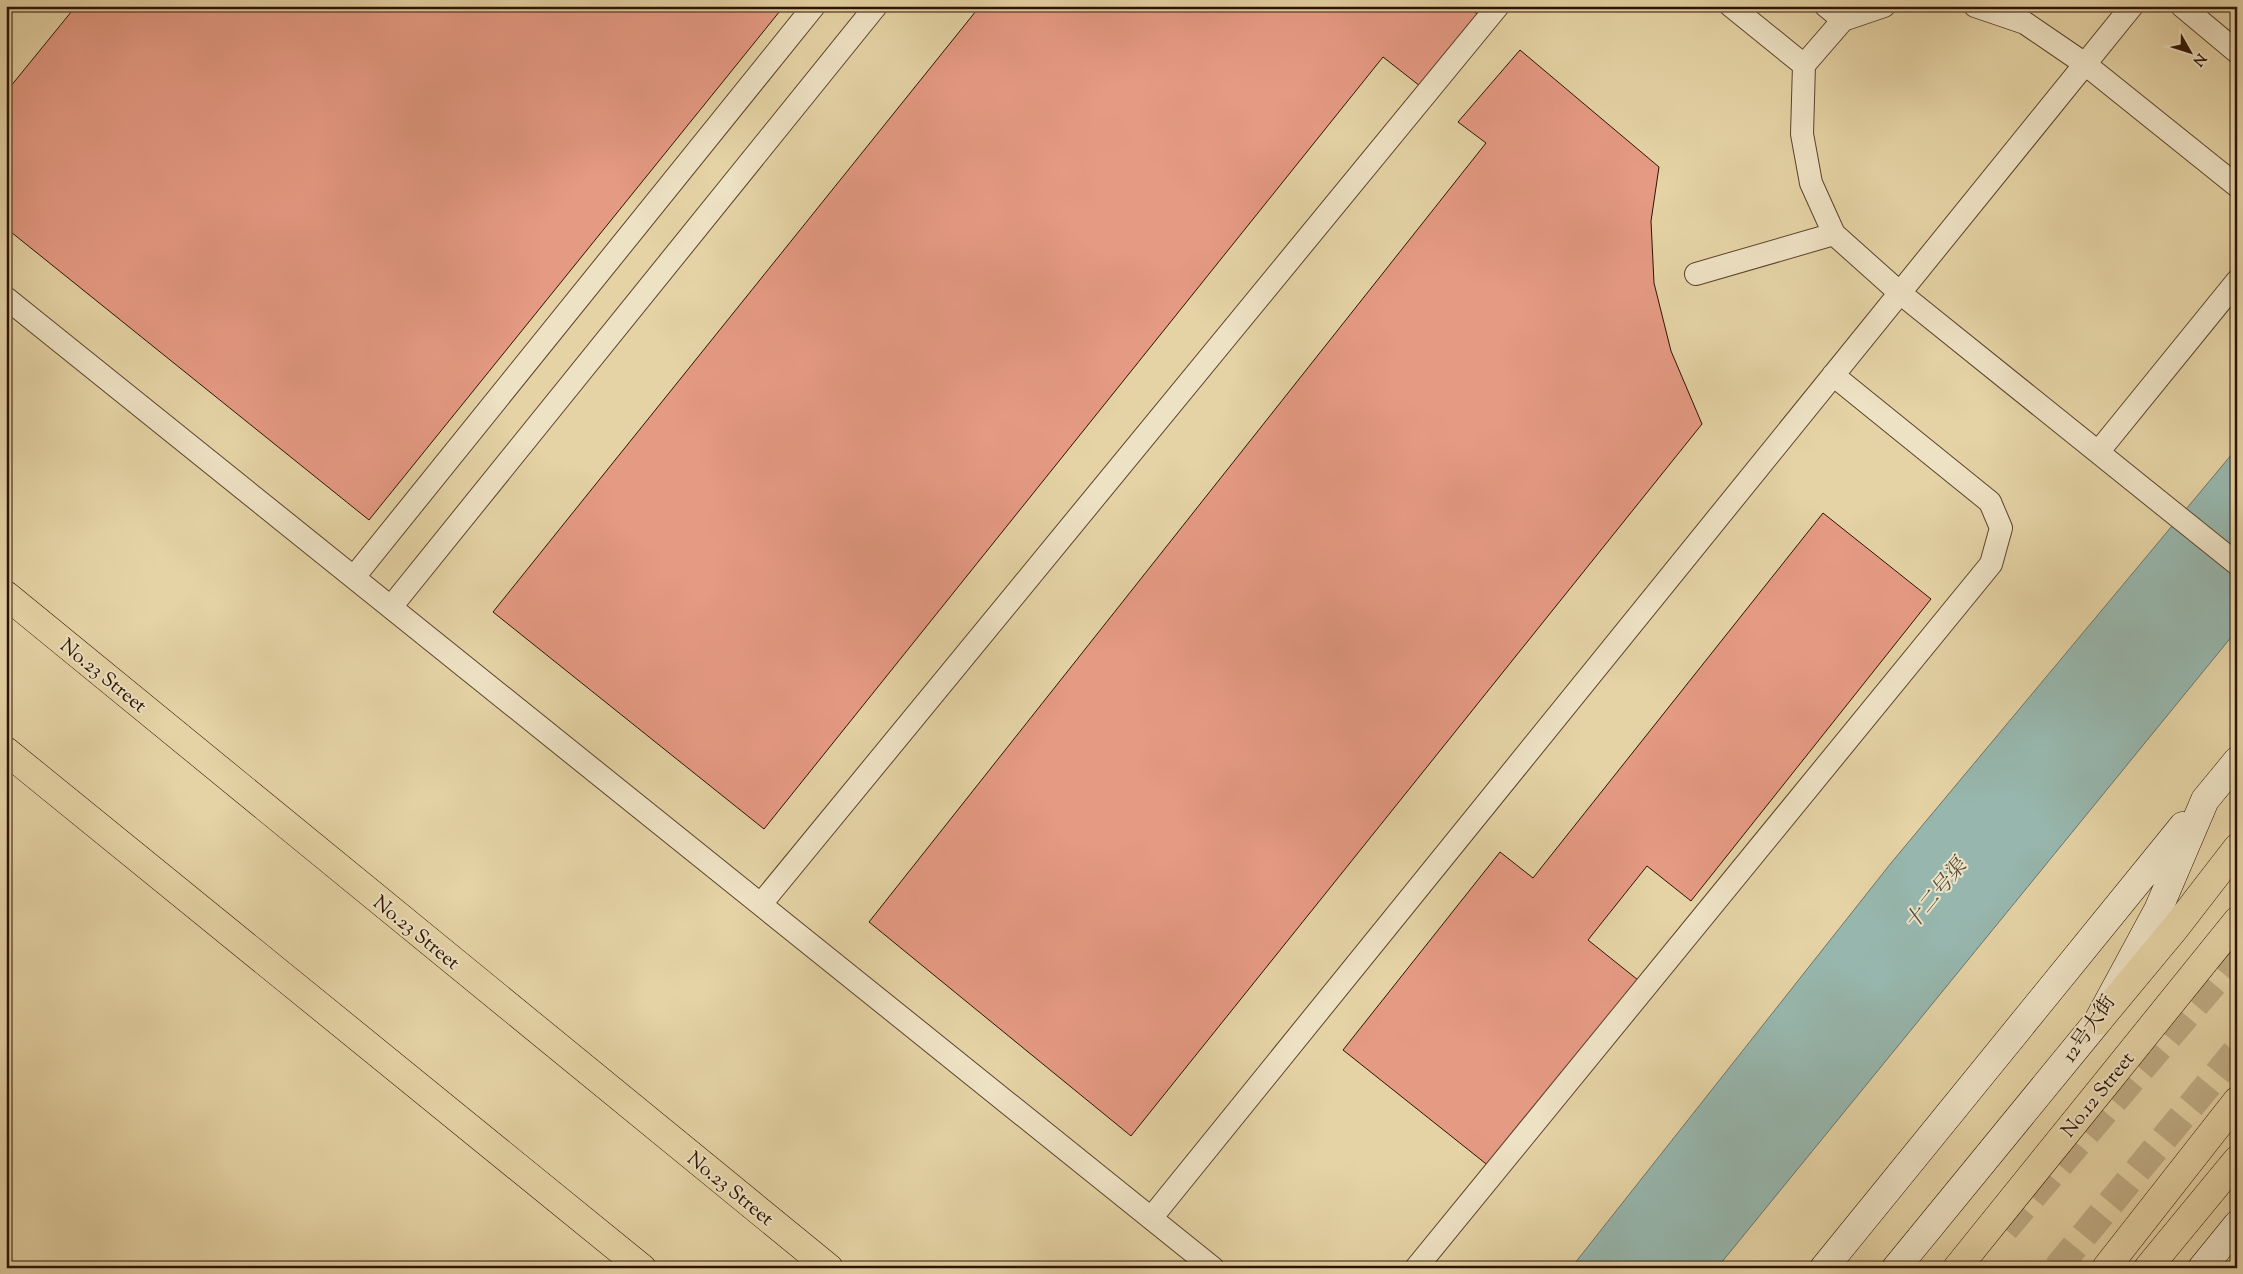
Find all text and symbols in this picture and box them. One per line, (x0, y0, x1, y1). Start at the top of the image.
north arrow (2166, 28, 2216, 78)
text: N (2187, 48, 2210, 70)
street label: No.23 Street (53, 633, 152, 721)
water label: 十二号渠 (1898, 851, 1977, 937)
street label: No.23 Street (366, 890, 465, 978)
street label: 12号大街 (2056, 990, 2124, 1069)
street label: No.12 Street (2055, 1046, 2143, 1145)
street label: No.23 Street (680, 1146, 779, 1234)

